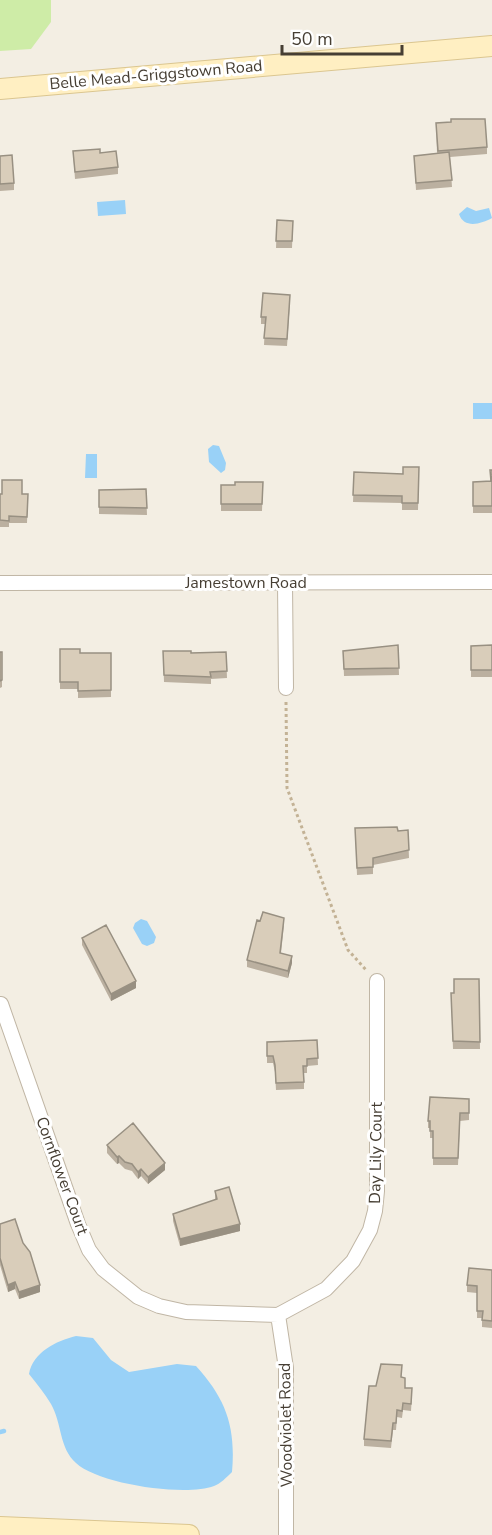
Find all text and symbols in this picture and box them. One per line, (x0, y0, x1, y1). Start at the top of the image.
scale bar (282, 18, 402, 56)
text: 50 m (291, 27, 333, 51)
street label: Belle Mead-Griggstown Road (49, 55, 263, 95)
street label: Jamestown Road (184, 572, 307, 594)
street label: Day Lily Court (364, 1102, 388, 1204)
street label: Cornflower Court (30, 1114, 94, 1238)
street label: Woodviolet Road (274, 1362, 298, 1488)

